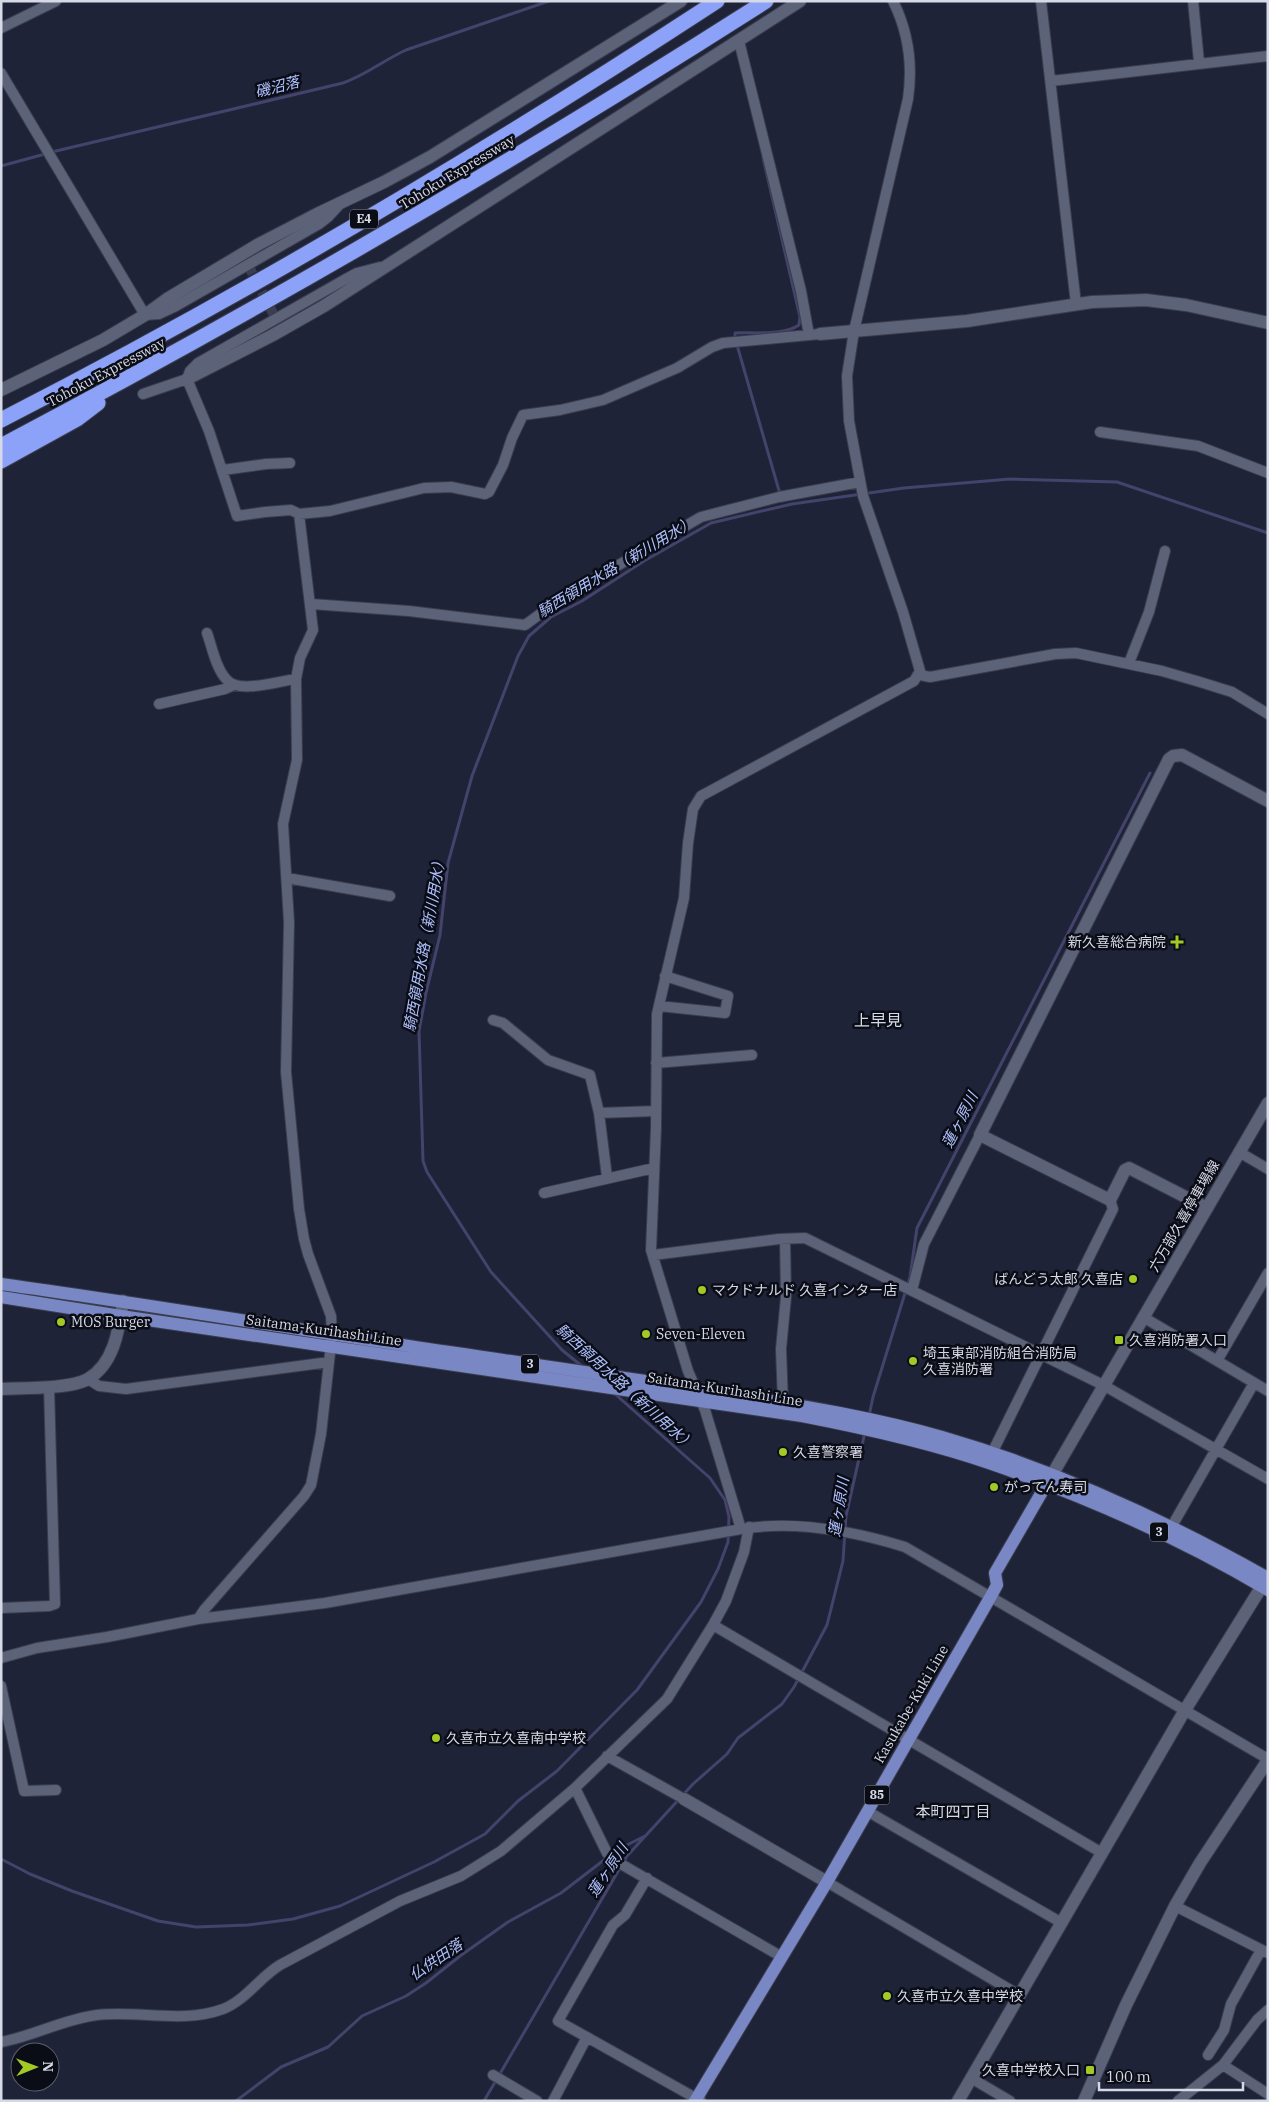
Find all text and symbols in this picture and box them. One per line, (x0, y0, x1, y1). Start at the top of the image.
water label: 磯沼落 (253, 71, 303, 101)
street label: Tohoku Expressway (396, 130, 518, 214)
road number: E4 (350, 210, 378, 228)
street label: Tohoku Expressway (44, 333, 169, 411)
water label: 騎西領用水路（新川用水） (534, 512, 698, 621)
water label: 騎西領用水路（新川用水） (400, 853, 449, 1033)
place label: 新久喜総合病院 (1068, 933, 1166, 951)
marker: 新久喜総合病院 (1170, 935, 1184, 949)
district label: 上早見 (854, 1010, 902, 1030)
water label: 蓮ヶ原川 (937, 1087, 983, 1151)
street label: 六万部久喜停車場線 (1145, 1157, 1223, 1275)
place label: ばんどう太郎 久喜店 (994, 1270, 1123, 1288)
marker: ばんどう太郎 久喜店 (1127, 1273, 1139, 1285)
place label: マクドナルド 久喜インター店 (712, 1281, 897, 1299)
marker: マクドナルド 久喜インター店 (696, 1284, 708, 1296)
street label: Saitama-Kurihashi Line (245, 1310, 403, 1350)
place label: MOS Burger (71, 1313, 151, 1331)
marker: MOS Burger (55, 1316, 67, 1328)
water label: 騎西領用水路（新川用水） (552, 1319, 699, 1454)
place label: Seven-Eleven (656, 1325, 746, 1343)
marker: Seven-Eleven (640, 1328, 652, 1340)
place label: 久喜消防署入口 (1129, 1331, 1227, 1349)
marker: 久喜消防署入口 (1113, 1334, 1125, 1346)
place label: 埼玉東部消防組合消防局 久喜消防署 (923, 1344, 1077, 1378)
road number: 3 (521, 1355, 539, 1374)
marker: 埼玉東部消防組合消防局 久喜消防署 (907, 1355, 919, 1367)
street label: Saitama-Kurihashi Line (646, 1368, 804, 1410)
place label: 久喜警察署 (793, 1443, 863, 1461)
marker: 久喜警察署 (777, 1446, 789, 1458)
water label: 蓮ヶ原川 (824, 1474, 853, 1538)
place label: がってん寿司 (1004, 1478, 1087, 1496)
marker: がってん寿司 (988, 1481, 1000, 1493)
road number: 3 (1150, 1522, 1168, 1541)
street label: Kasukabe-Kuki Line (870, 1642, 952, 1766)
place label: 久喜市立久喜南中学校 (446, 1729, 586, 1747)
marker: 久喜市立久喜南中学校 (430, 1732, 442, 1744)
road number: 85 (864, 1786, 890, 1804)
district label: 本町四丁目 (915, 1802, 991, 1821)
water label: 蓮ヶ原川 (583, 1838, 633, 1900)
water label: 仏供田落 (406, 1934, 468, 1984)
place label: 久喜市立久喜中学校 (897, 1987, 1023, 2005)
marker: 久喜市立久喜中学校 (881, 1990, 893, 2002)
north arrow (10, 2042, 60, 2092)
scale bar (1099, 2060, 1243, 2092)
text: N (39, 2061, 57, 2072)
place label: 久喜中学校入口 (982, 2061, 1080, 2079)
marker: 久喜中学校入口 (1084, 2064, 1096, 2076)
text: 100 m (1106, 2067, 1151, 2086)

